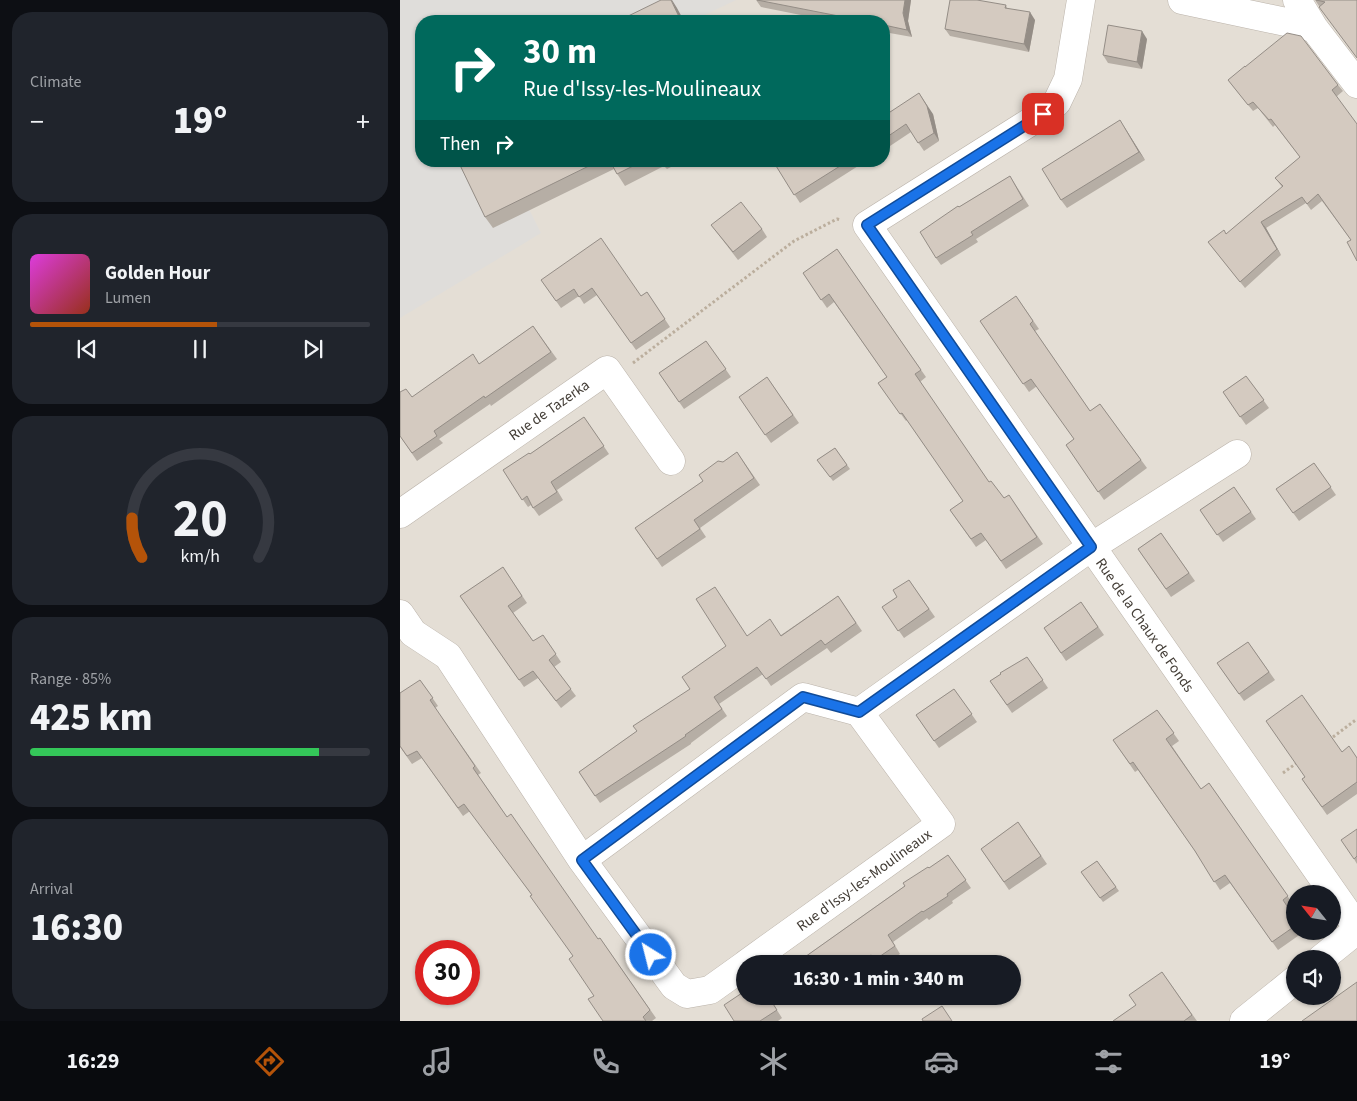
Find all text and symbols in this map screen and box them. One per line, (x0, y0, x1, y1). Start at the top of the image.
text: 30 m (523, 27, 597, 77)
icon: right (440, 35, 505, 100)
text: Climate (30, 71, 81, 93)
text: Rue d'Issy-les-Moulineaux (523, 73, 761, 105)
pin (1022, 93, 1064, 135)
text: 19° (173, 94, 227, 148)
icon: arrive (1029, 100, 1057, 128)
text: − (30, 102, 44, 142)
text: + (356, 102, 370, 142)
icon: right (490, 130, 518, 158)
text: Then (440, 131, 480, 158)
text: Golden Hour (105, 260, 210, 287)
text: Lumen (105, 287, 151, 309)
icon: previous (73, 335, 101, 363)
icon: pause (186, 335, 214, 363)
icon: next (299, 335, 327, 363)
street label: Rue de Tazerka (505, 375, 594, 446)
text: 20 (173, 483, 227, 557)
text: km/h (180, 544, 220, 569)
street label: Rue de la Chaux de Fonds (1090, 554, 1199, 697)
text: Range · 85% (30, 668, 111, 690)
text: 425 km (30, 691, 152, 745)
street label: Rue d'Issy-les-Moulineaux (792, 824, 936, 937)
text: Arrival (30, 878, 73, 900)
north arrow (1286, 885, 1341, 940)
map controls (1286, 885, 1341, 1005)
text: 16:30 (30, 901, 123, 955)
position arrow (624, 928, 676, 980)
speed limit sign: 30 (415, 940, 480, 1005)
button: sound (1286, 950, 1341, 1005)
text: 16:30 · 1 min · 340 m (793, 966, 964, 993)
icon: directions (252, 1044, 287, 1079)
icon: music (420, 1044, 455, 1079)
icon: phone (588, 1044, 623, 1079)
icon: climate (756, 1044, 791, 1079)
icon: car (924, 1044, 959, 1079)
icon: filters (1091, 1044, 1126, 1079)
text: 16:29 (66, 1045, 119, 1077)
text: 19° (1259, 1045, 1291, 1077)

